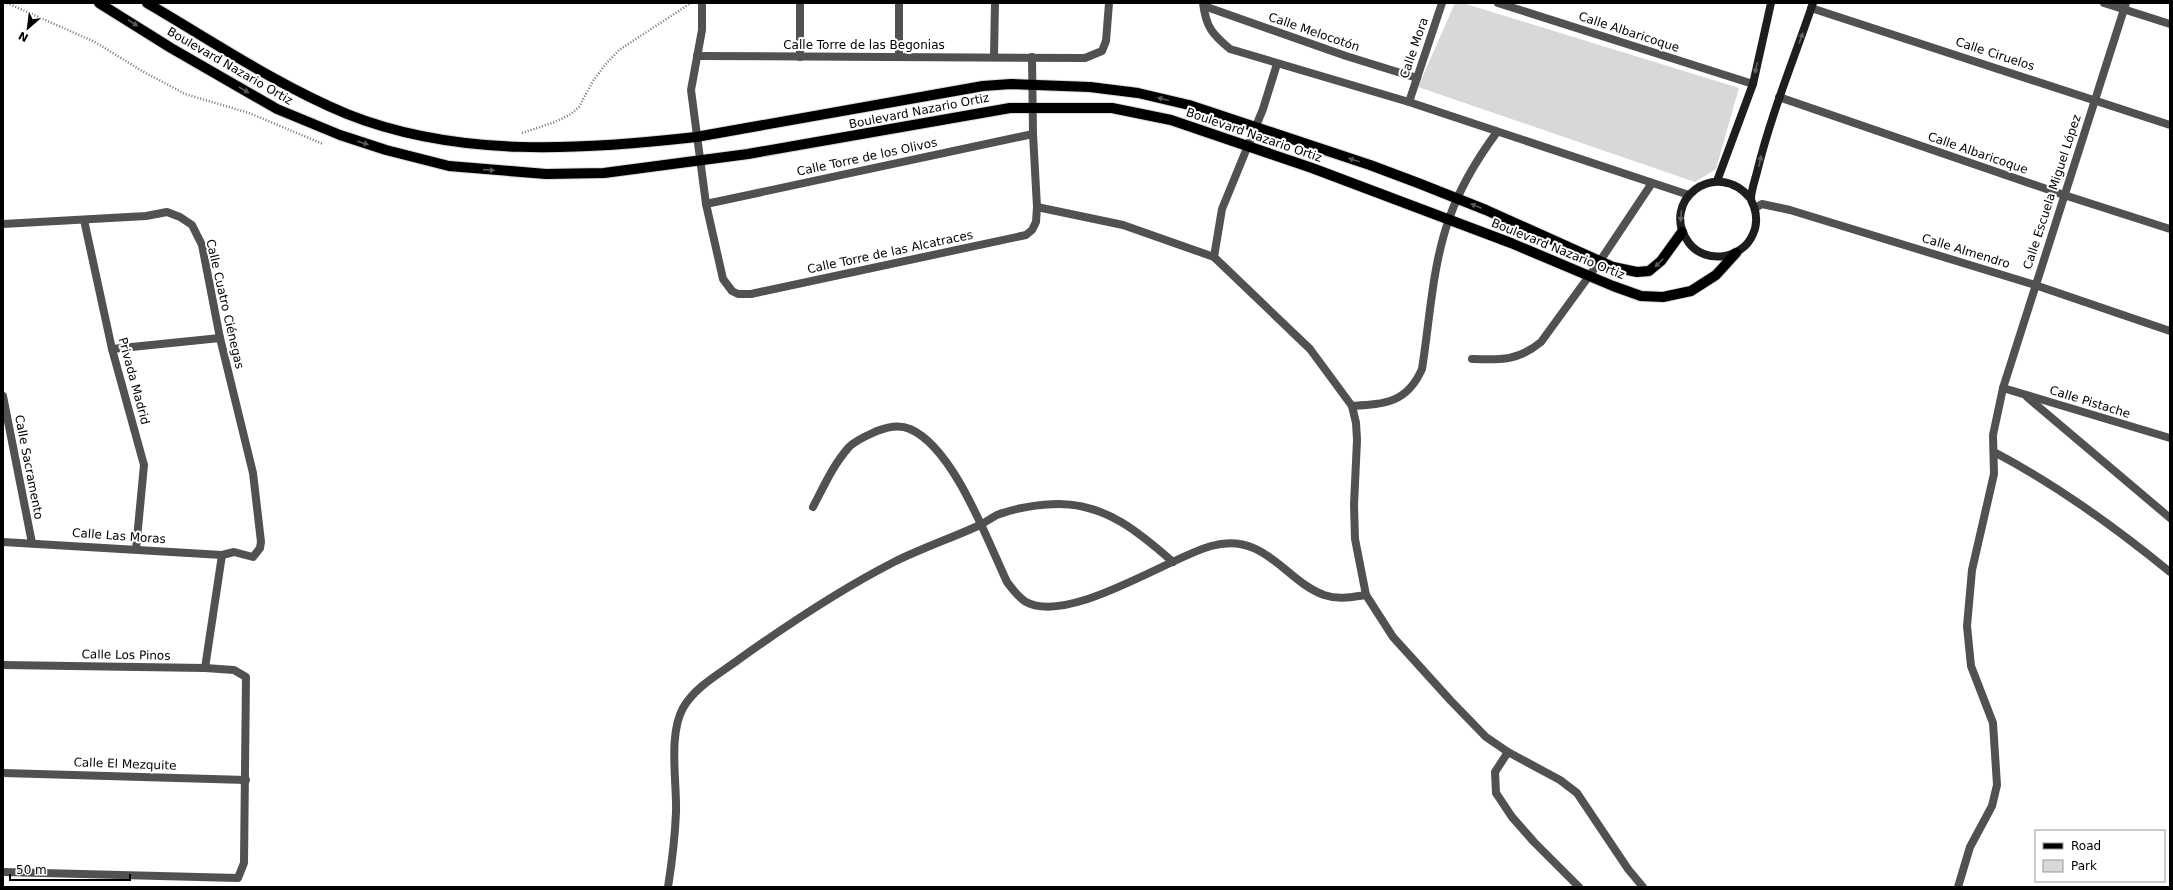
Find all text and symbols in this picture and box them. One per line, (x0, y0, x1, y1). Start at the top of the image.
north arrow (8, 8, 48, 48)
street label: Calle Albaricoque (1577, 9, 1681, 55)
street label: Calle Melocotón (1267, 10, 1361, 54)
street label: Calle Mora (1397, 16, 1431, 80)
one-way arrow (127, 20, 138, 27)
street label: Boulevard Nazario Ortiz (165, 24, 295, 108)
text: N (16, 28, 31, 44)
one-way arrow (1798, 32, 1804, 44)
street label: Calle Ciruelos (1954, 35, 2036, 73)
street label: Calle Torre de las Begonias (783, 38, 945, 52)
one-way arrow (1753, 62, 1759, 74)
one-way arrow (239, 86, 249, 94)
street label: Boulevard Nazario Ortiz (848, 91, 990, 131)
one-way arrow (1157, 96, 1169, 102)
street label: Boulevard Nazario Ortiz (1184, 105, 1324, 165)
street label: Calle Escuela Miguel López (2020, 113, 2084, 271)
street label: Calle Albaricoque (1926, 129, 2030, 177)
street label: Calle Torre de los Olivos (796, 135, 938, 179)
one-way arrow (357, 140, 369, 146)
one-way arrow (1757, 155, 1763, 167)
one-way arrow (1348, 156, 1360, 162)
one-way arrow (483, 166, 495, 173)
one-way arrow (1469, 202, 1481, 208)
one-way arrow (1678, 209, 1685, 222)
street label: Boulevard Nazario Ortiz (1489, 216, 1627, 282)
street label: Calle Torre de las Alcatraces (806, 228, 974, 276)
street label: Calle Almendro (1920, 231, 2012, 271)
street label: Calle Cuatro Ciénegas (203, 238, 247, 370)
one-way arrow (1654, 258, 1664, 267)
street label: Privada Madrid (116, 336, 152, 426)
street label: Calle Pistache (2048, 383, 2132, 421)
street label: Calle Sacramento (12, 414, 46, 520)
street label: Calle Las Moras (72, 526, 166, 546)
street label: Calle Los Pinos (81, 647, 171, 663)
street label: Calle El Mezquite (73, 755, 177, 773)
legend (2035, 830, 2165, 882)
text: Road (2071, 839, 2101, 853)
scale bar (10, 856, 130, 882)
text: Park (2071, 859, 2097, 873)
text: 50 m (16, 863, 47, 877)

